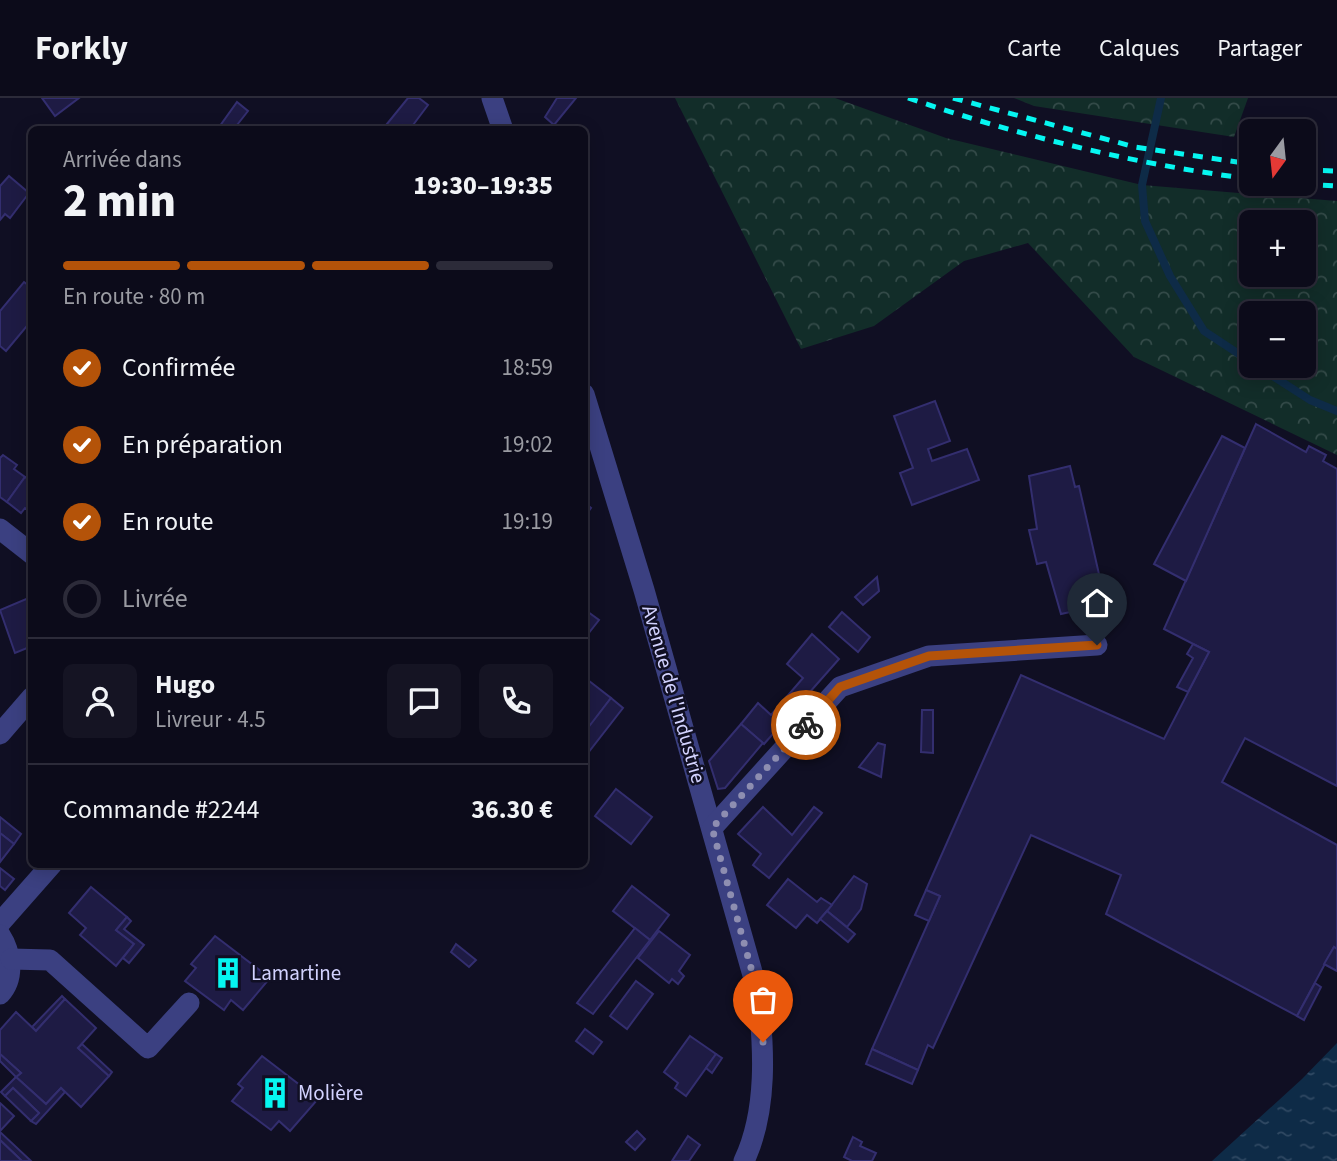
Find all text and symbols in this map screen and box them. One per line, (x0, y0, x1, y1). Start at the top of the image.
text: Forkly (35, 25, 128, 72)
text: Carte (1007, 31, 1061, 66)
text: Calques (1099, 31, 1179, 66)
text: Partager (1217, 31, 1302, 66)
north arrow (1239, 119, 1316, 196)
map controls (1239, 119, 1316, 378)
text: Arrivée dans (63, 143, 182, 176)
text: 19:30–19:35 (413, 167, 553, 204)
text: 2 min (63, 169, 176, 234)
button: + (1239, 210, 1316, 287)
text: En route · 80 m (63, 280, 205, 313)
button: − (1239, 301, 1316, 378)
icon: check (63, 349, 101, 387)
text: Confirmée (122, 349, 236, 386)
text: 18:59 (502, 351, 553, 384)
icon: check (63, 426, 101, 464)
text: En préparation (122, 426, 283, 463)
text: 19:02 (502, 428, 553, 461)
icon: check (63, 503, 101, 541)
text: En route (122, 503, 213, 540)
text: 19:19 (502, 505, 553, 538)
pin (1067, 573, 1127, 645)
text: Livrée (122, 580, 188, 617)
icon: home (1078, 584, 1116, 622)
street label: Avenue de l'Industrie (634, 601, 714, 787)
button: person (63, 664, 137, 738)
button: chat (387, 664, 461, 738)
button: phone (479, 664, 553, 738)
text: Hugo (155, 666, 215, 703)
courier (771, 690, 841, 760)
text: Livreur · 4.5 (155, 703, 266, 736)
icon: bike (787, 706, 825, 744)
text: Commande #2244 (63, 791, 260, 828)
text: 36.30 € (471, 791, 553, 828)
building icon: Lamartine (211, 956, 245, 990)
place label: Lamartine (251, 958, 341, 988)
pin (733, 970, 793, 1042)
icon: bag (744, 981, 782, 1019)
building icon: Molière (258, 1076, 292, 1110)
place label: Molière (298, 1078, 363, 1108)

